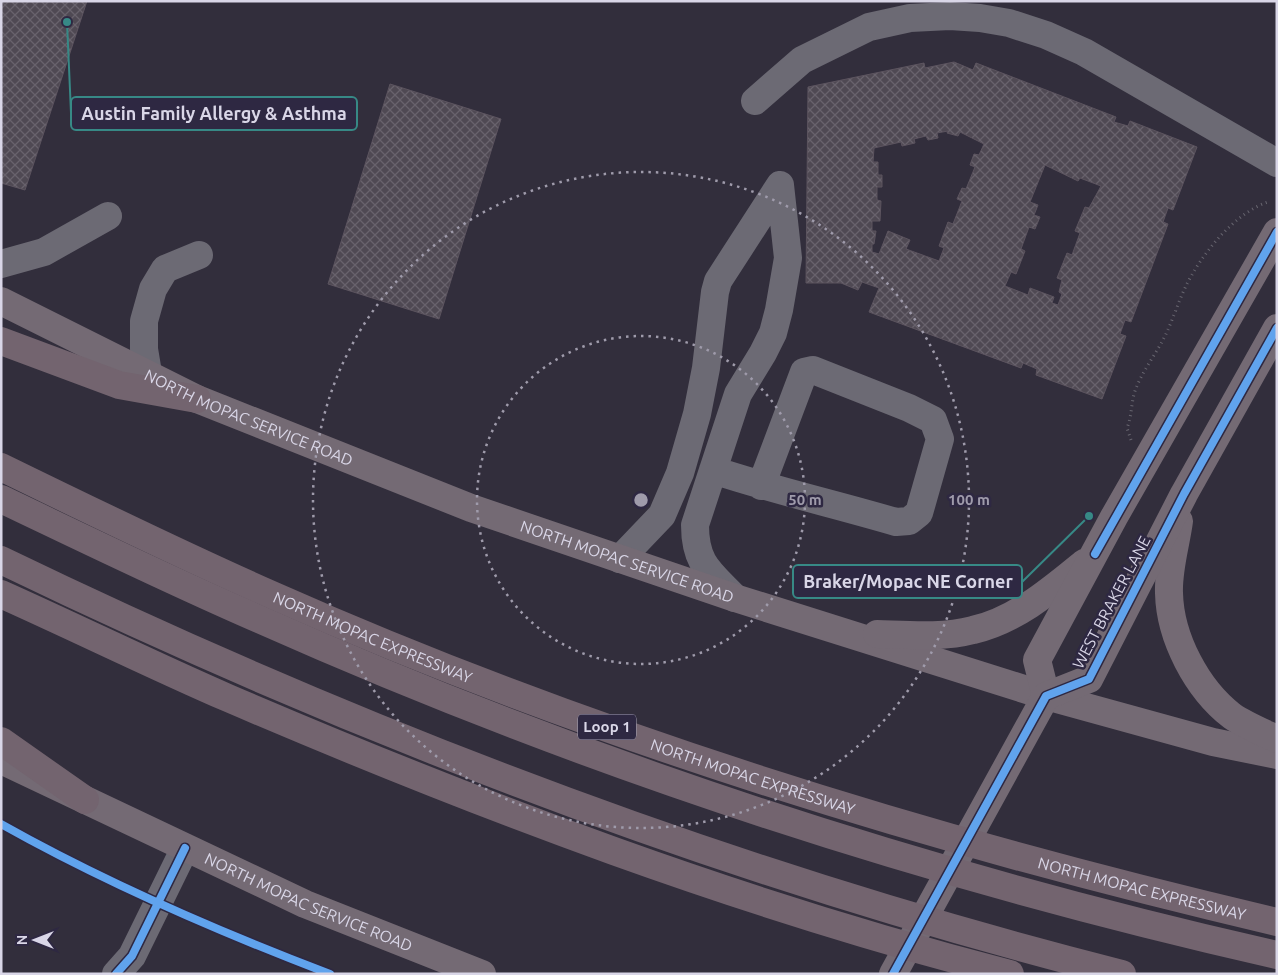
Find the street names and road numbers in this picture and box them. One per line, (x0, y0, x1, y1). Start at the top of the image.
street label: NORTH MOPAC SERVICE ROAD (142, 365, 356, 469)
street label: NORTH MOPAC SERVICE ROAD (518, 516, 736, 606)
street label: WEST BRAKER LANE (1068, 533, 1154, 671)
street label: NORTH MOPAC EXPRESSWAY (271, 588, 476, 687)
road number: Loop 1 (578, 714, 636, 740)
street label: NORTH MOPAC EXPRESSWAY (648, 735, 858, 818)
street label: NORTH MOPAC SERVICE ROAD (202, 849, 415, 955)
street label: NORTH MOPAC EXPRESSWAY (1036, 853, 1248, 924)

